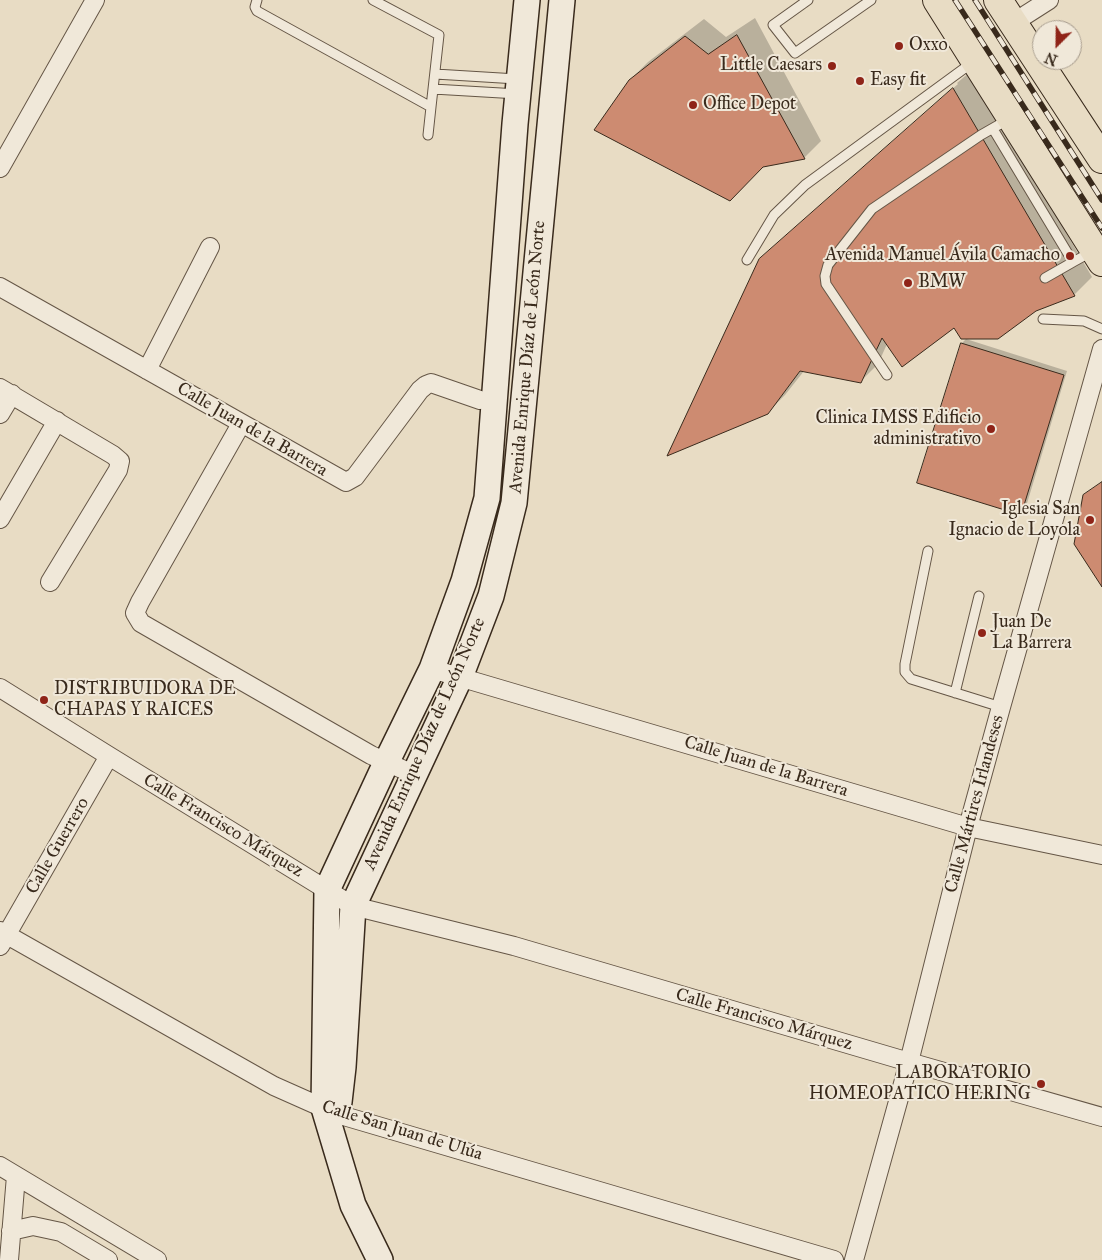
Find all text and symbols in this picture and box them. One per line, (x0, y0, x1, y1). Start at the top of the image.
north arrow (1032, 20, 1082, 70)
place label: Oxxo (909, 35, 948, 57)
marker: Oxxo (893, 40, 905, 52)
text: N (1043, 48, 1060, 68)
place label: Little Caesars (720, 55, 822, 77)
marker: Little Caesars (826, 60, 838, 72)
place label: Easy fit (870, 70, 926, 92)
marker: Easy fit (854, 75, 866, 87)
place label: Office Depot (703, 94, 796, 116)
marker: Office Depot (687, 99, 699, 111)
street label: Avenida Enrique Díaz de León Norte (505, 220, 551, 494)
place label: Avenida Manuel Ávila Camacho (825, 245, 1060, 267)
marker: Avenida Manuel Ávila Camacho (1064, 250, 1076, 262)
place label: BMW (918, 272, 965, 294)
marker: BMW (902, 277, 914, 289)
street label: Calle Juan de la Barrera (173, 378, 331, 482)
place label: Clinica IMSS Edificio administrativo (815, 408, 981, 450)
marker: Clinica IMSS Edificio administrativo (985, 423, 997, 435)
place label: Iglesia San Ignacio de Loyola (949, 499, 1080, 542)
marker: Iglesia San Ignacio de Loyola (1084, 514, 1096, 526)
place label: Juan De La Barrera (992, 612, 1072, 654)
street label: Avenida Enrique Díaz de León Norte (359, 614, 491, 874)
marker: Juan De La Barrera (976, 627, 988, 639)
place label: DISTRIBUIDORA DE CHAPAS Y RAICES (54, 679, 236, 722)
marker: DISTRIBUIDORA DE CHAPAS Y RAICES (38, 694, 50, 706)
street label: Calle Mártires Irlandeses (941, 713, 1009, 895)
street label: Calle Juan de la Barrera (682, 732, 850, 802)
street label: Calle Francisco Márquez (139, 770, 307, 882)
street label: Calle Guerrero (22, 794, 94, 898)
street label: Calle Francisco Márquez (673, 984, 855, 1056)
place label: LABORATORIO HOMEOPATICO HERING (809, 1063, 1031, 1106)
marker: LABORATORIO HOMEOPATICO HERING (1035, 1078, 1047, 1090)
street label: Calle San Juan de Ulúa (319, 1096, 485, 1166)

